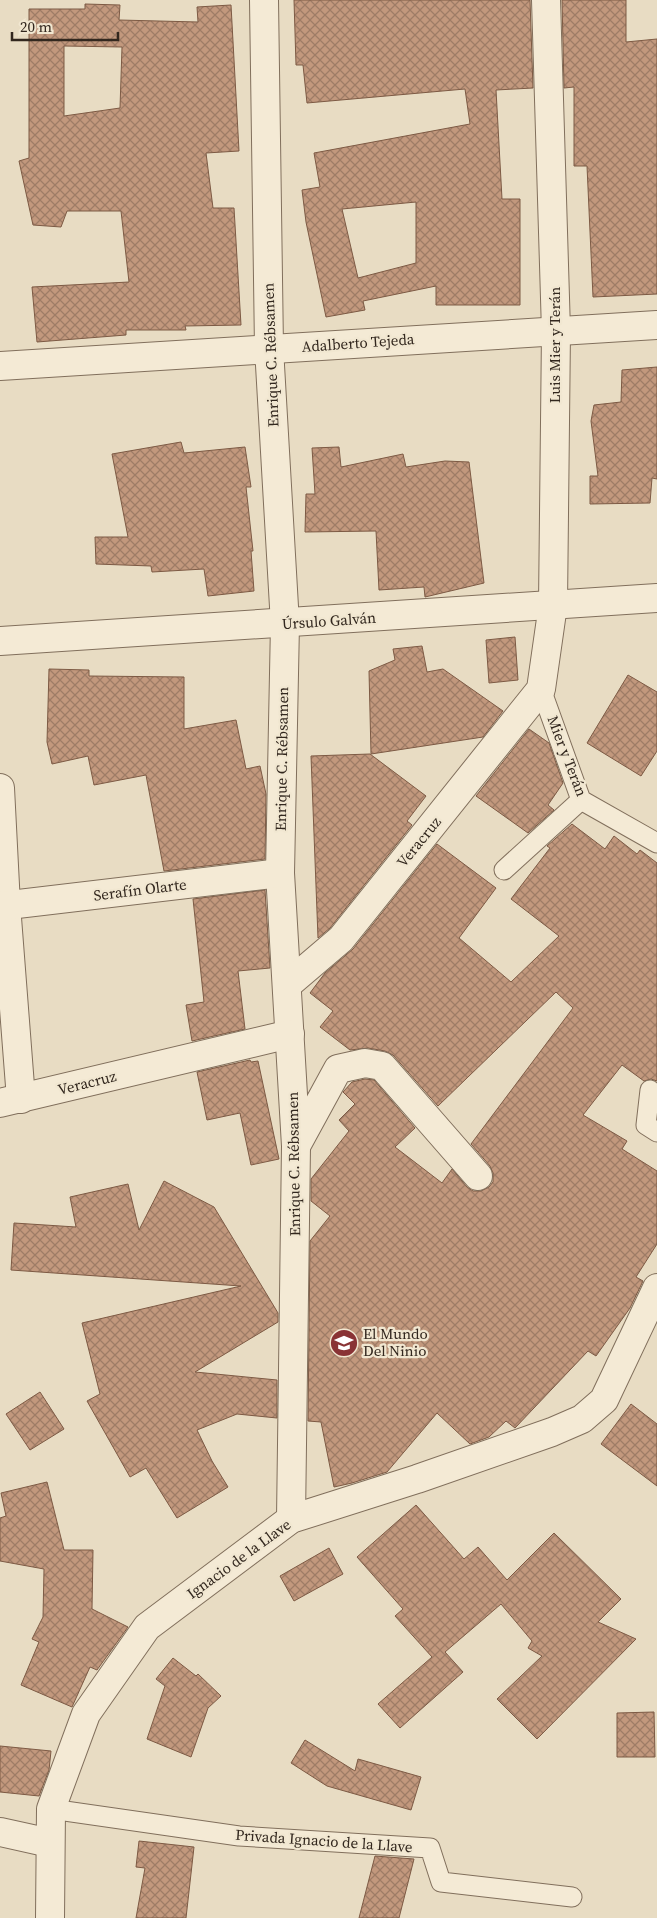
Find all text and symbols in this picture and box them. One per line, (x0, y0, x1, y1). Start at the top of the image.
scale bar (12, 10, 119, 42)
text: 20 m (20, 16, 52, 37)
street label: Enrique C. Rébsamen (257, 282, 284, 428)
street label: Luis Mier y Terán (544, 287, 565, 403)
street label: Adalberto Tejeda (301, 328, 415, 357)
street label: Úrsulo Galván (281, 607, 377, 634)
street label: Enrique C. Rébsamen (270, 687, 293, 831)
street label: Mier y Terán (542, 712, 592, 799)
street label: Veracruz (392, 812, 446, 872)
street label: Serafín Olarte (92, 873, 188, 906)
street label: Veracruz (55, 1065, 119, 1100)
street label: Enrique C. Rébsamen (282, 1092, 305, 1236)
place label: El Mundo Del Ninio (363, 1323, 428, 1361)
school or university icon: El Mundo Del Ninio (329, 1328, 359, 1358)
street label: Ignacio de la Llave (182, 1513, 295, 1604)
street label: Privada Ignacio de la Llave (235, 1824, 414, 1857)

